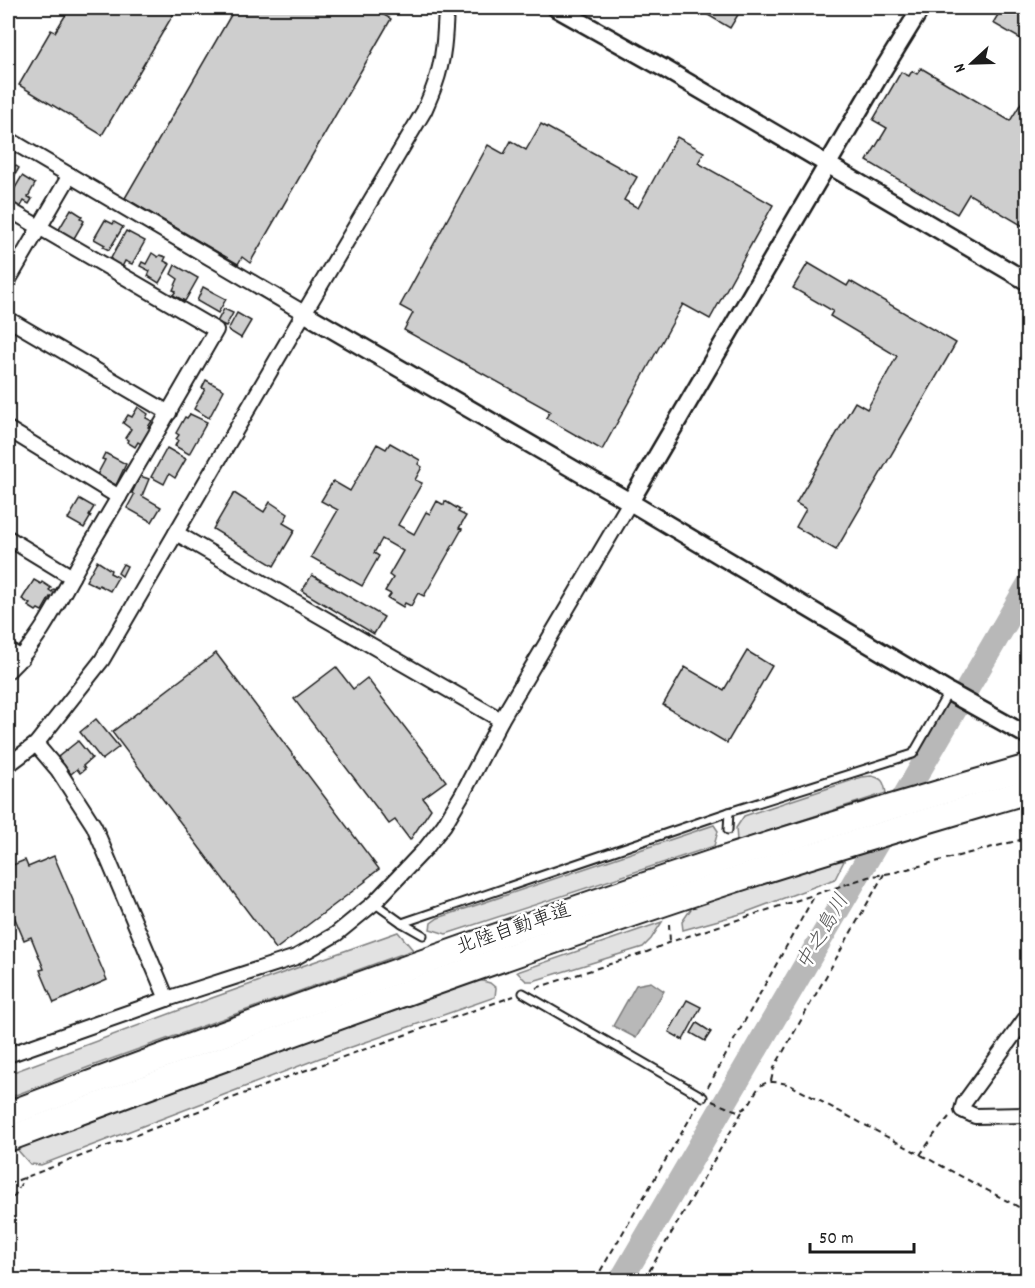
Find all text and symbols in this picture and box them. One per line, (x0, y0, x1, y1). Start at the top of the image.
north arrow (942, 33, 1002, 93)
text: N (948, 60, 973, 76)
water label: 中之島川 (790, 889, 858, 977)
street label: 北陸自動車道 (453, 897, 575, 963)
scale bar (810, 1216, 914, 1254)
text: 50 m (819, 1227, 854, 1252)

